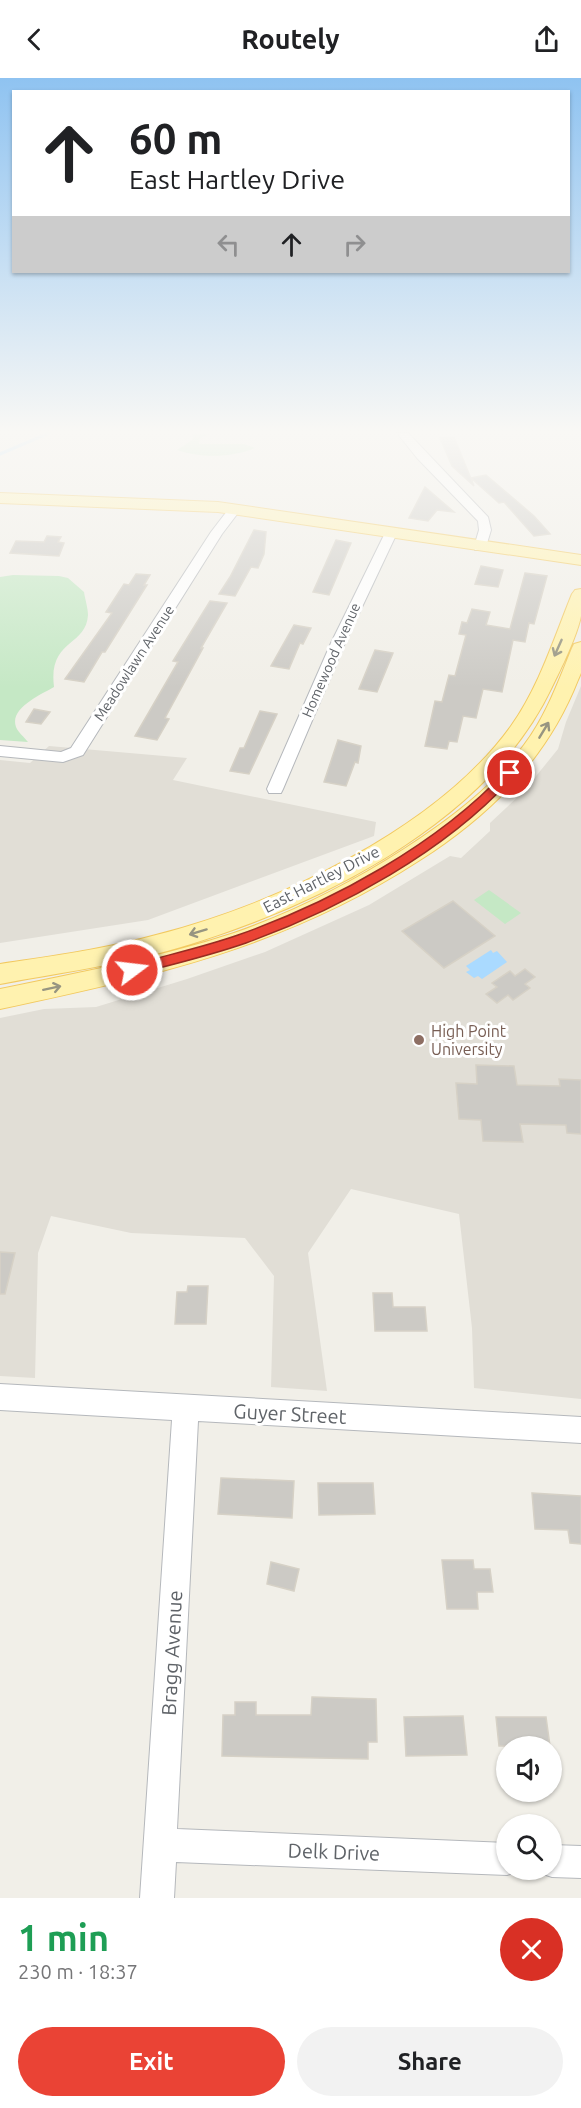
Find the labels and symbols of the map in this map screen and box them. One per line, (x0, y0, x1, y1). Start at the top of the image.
street label: Homewood Avenue (299, 600, 363, 720)
street label: Meadowlawn Avenue (91, 602, 177, 724)
one-way arrow (552, 638, 563, 656)
one-way arrow (538, 722, 550, 739)
pin (484, 747, 535, 798)
street label: East Hartley Drive (260, 842, 382, 916)
one-way arrow (189, 927, 208, 938)
position arrow (100, 938, 164, 1002)
one-way arrow (42, 982, 62, 993)
place label: High Point University (431, 1022, 507, 1058)
marker: High Point University (412, 1033, 426, 1047)
street label: Guyer Street (233, 1399, 347, 1428)
street label: Bragg Avenue (157, 1590, 186, 1716)
street label: Delk Drive (287, 1838, 381, 1865)

